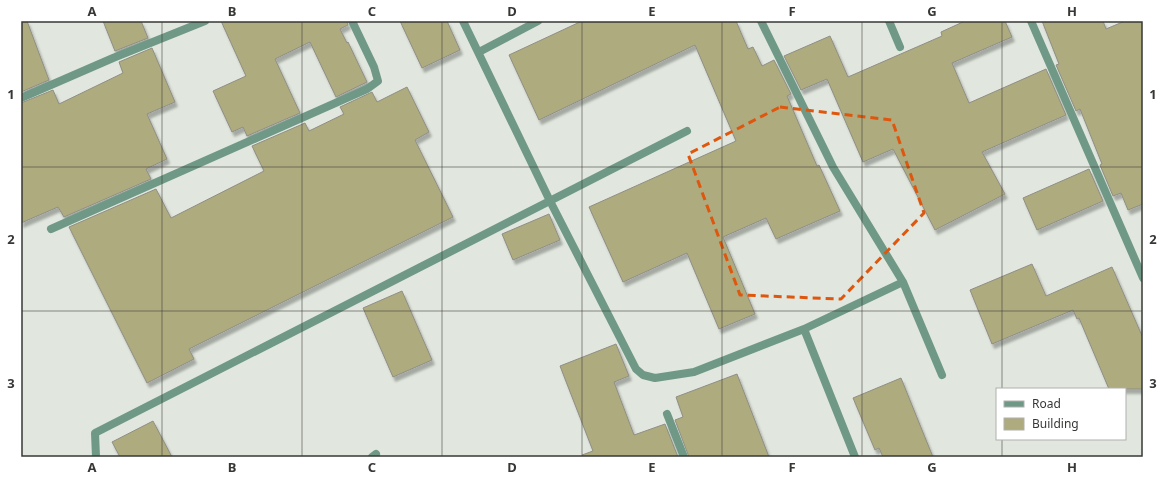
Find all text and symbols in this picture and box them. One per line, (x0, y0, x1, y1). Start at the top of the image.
text: A (88, 2, 97, 20)
text: B (228, 2, 236, 20)
text: C (368, 2, 376, 20)
text: D (507, 2, 517, 20)
text: E (648, 2, 656, 20)
text: F (788, 2, 796, 20)
text: G (927, 2, 937, 20)
text: H (1067, 2, 1077, 20)
text: 1 (7, 85, 15, 103)
text: 1 (1149, 85, 1157, 103)
text: 2 (7, 230, 15, 248)
text: 2 (1149, 230, 1157, 248)
text: 3 (7, 374, 15, 392)
text: 3 (1149, 374, 1157, 392)
legend (996, 388, 1126, 440)
text: Road (1032, 395, 1061, 412)
text: Building (1032, 415, 1079, 432)
text: A (88, 458, 97, 476)
text: B (228, 458, 236, 476)
text: C (368, 458, 376, 476)
text: D (507, 458, 517, 476)
text: E (648, 458, 656, 476)
text: F (788, 458, 796, 476)
text: G (927, 458, 937, 476)
text: H (1067, 458, 1077, 476)

